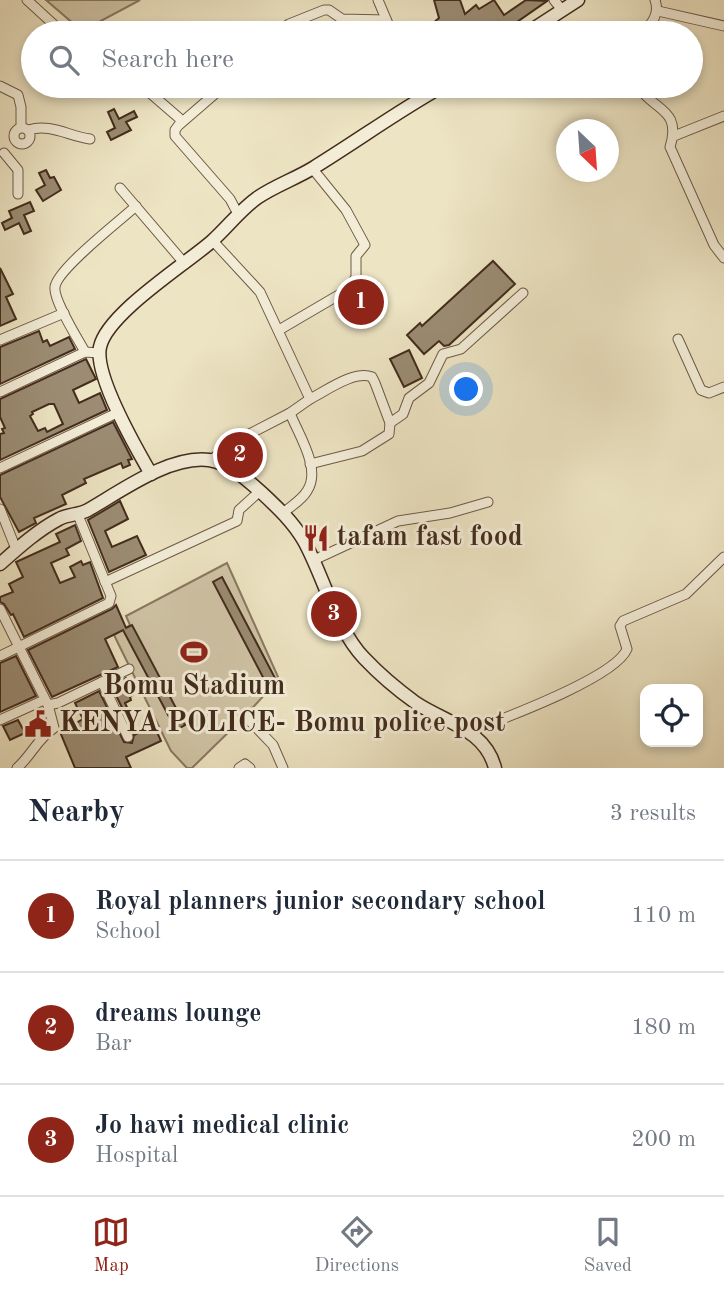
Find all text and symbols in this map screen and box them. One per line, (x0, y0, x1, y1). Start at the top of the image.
search box (21, 21, 703, 98)
icon: search (45, 41, 83, 79)
text: Search here (101, 47, 234, 73)
north arrow (556, 119, 619, 182)
pin: 1 (338, 276, 384, 328)
your location (449, 372, 483, 406)
pin: 2 (217, 429, 263, 481)
restaurant icon: tafam fast food (301, 523, 331, 553)
place label: tafam fast food (337, 524, 523, 552)
pin: 3 (311, 588, 357, 640)
sports icon: Bomu Stadium (179, 637, 209, 667)
place label: Bomu Stadium (103, 673, 285, 701)
map controls (640, 684, 703, 747)
button: locate (640, 684, 703, 747)
public building icon: KENYA POLICE- Bomu police post (23, 709, 53, 739)
place label: KENYA POLICE- Bomu police post (59, 710, 505, 738)
text: Nearby (28, 798, 125, 828)
text: 3 results (610, 802, 696, 825)
text: Royal planners junior secondary school (95, 889, 546, 915)
text: 1 (44, 904, 58, 927)
text: 110 m (631, 904, 696, 927)
text: School (95, 920, 161, 943)
text: dreams lounge (95, 1001, 262, 1027)
text: 2 (44, 1016, 58, 1039)
text: 180 m (631, 1016, 696, 1039)
text: Bar (95, 1032, 132, 1055)
text: Jo hawi medical clinic (95, 1113, 349, 1139)
text: 3 (44, 1128, 58, 1151)
text: 200 m (631, 1128, 696, 1151)
text: Hospital (95, 1144, 178, 1167)
tab: Map (92, 1213, 130, 1278)
tab: Directions (315, 1213, 399, 1278)
tab: Saved (583, 1213, 632, 1278)

